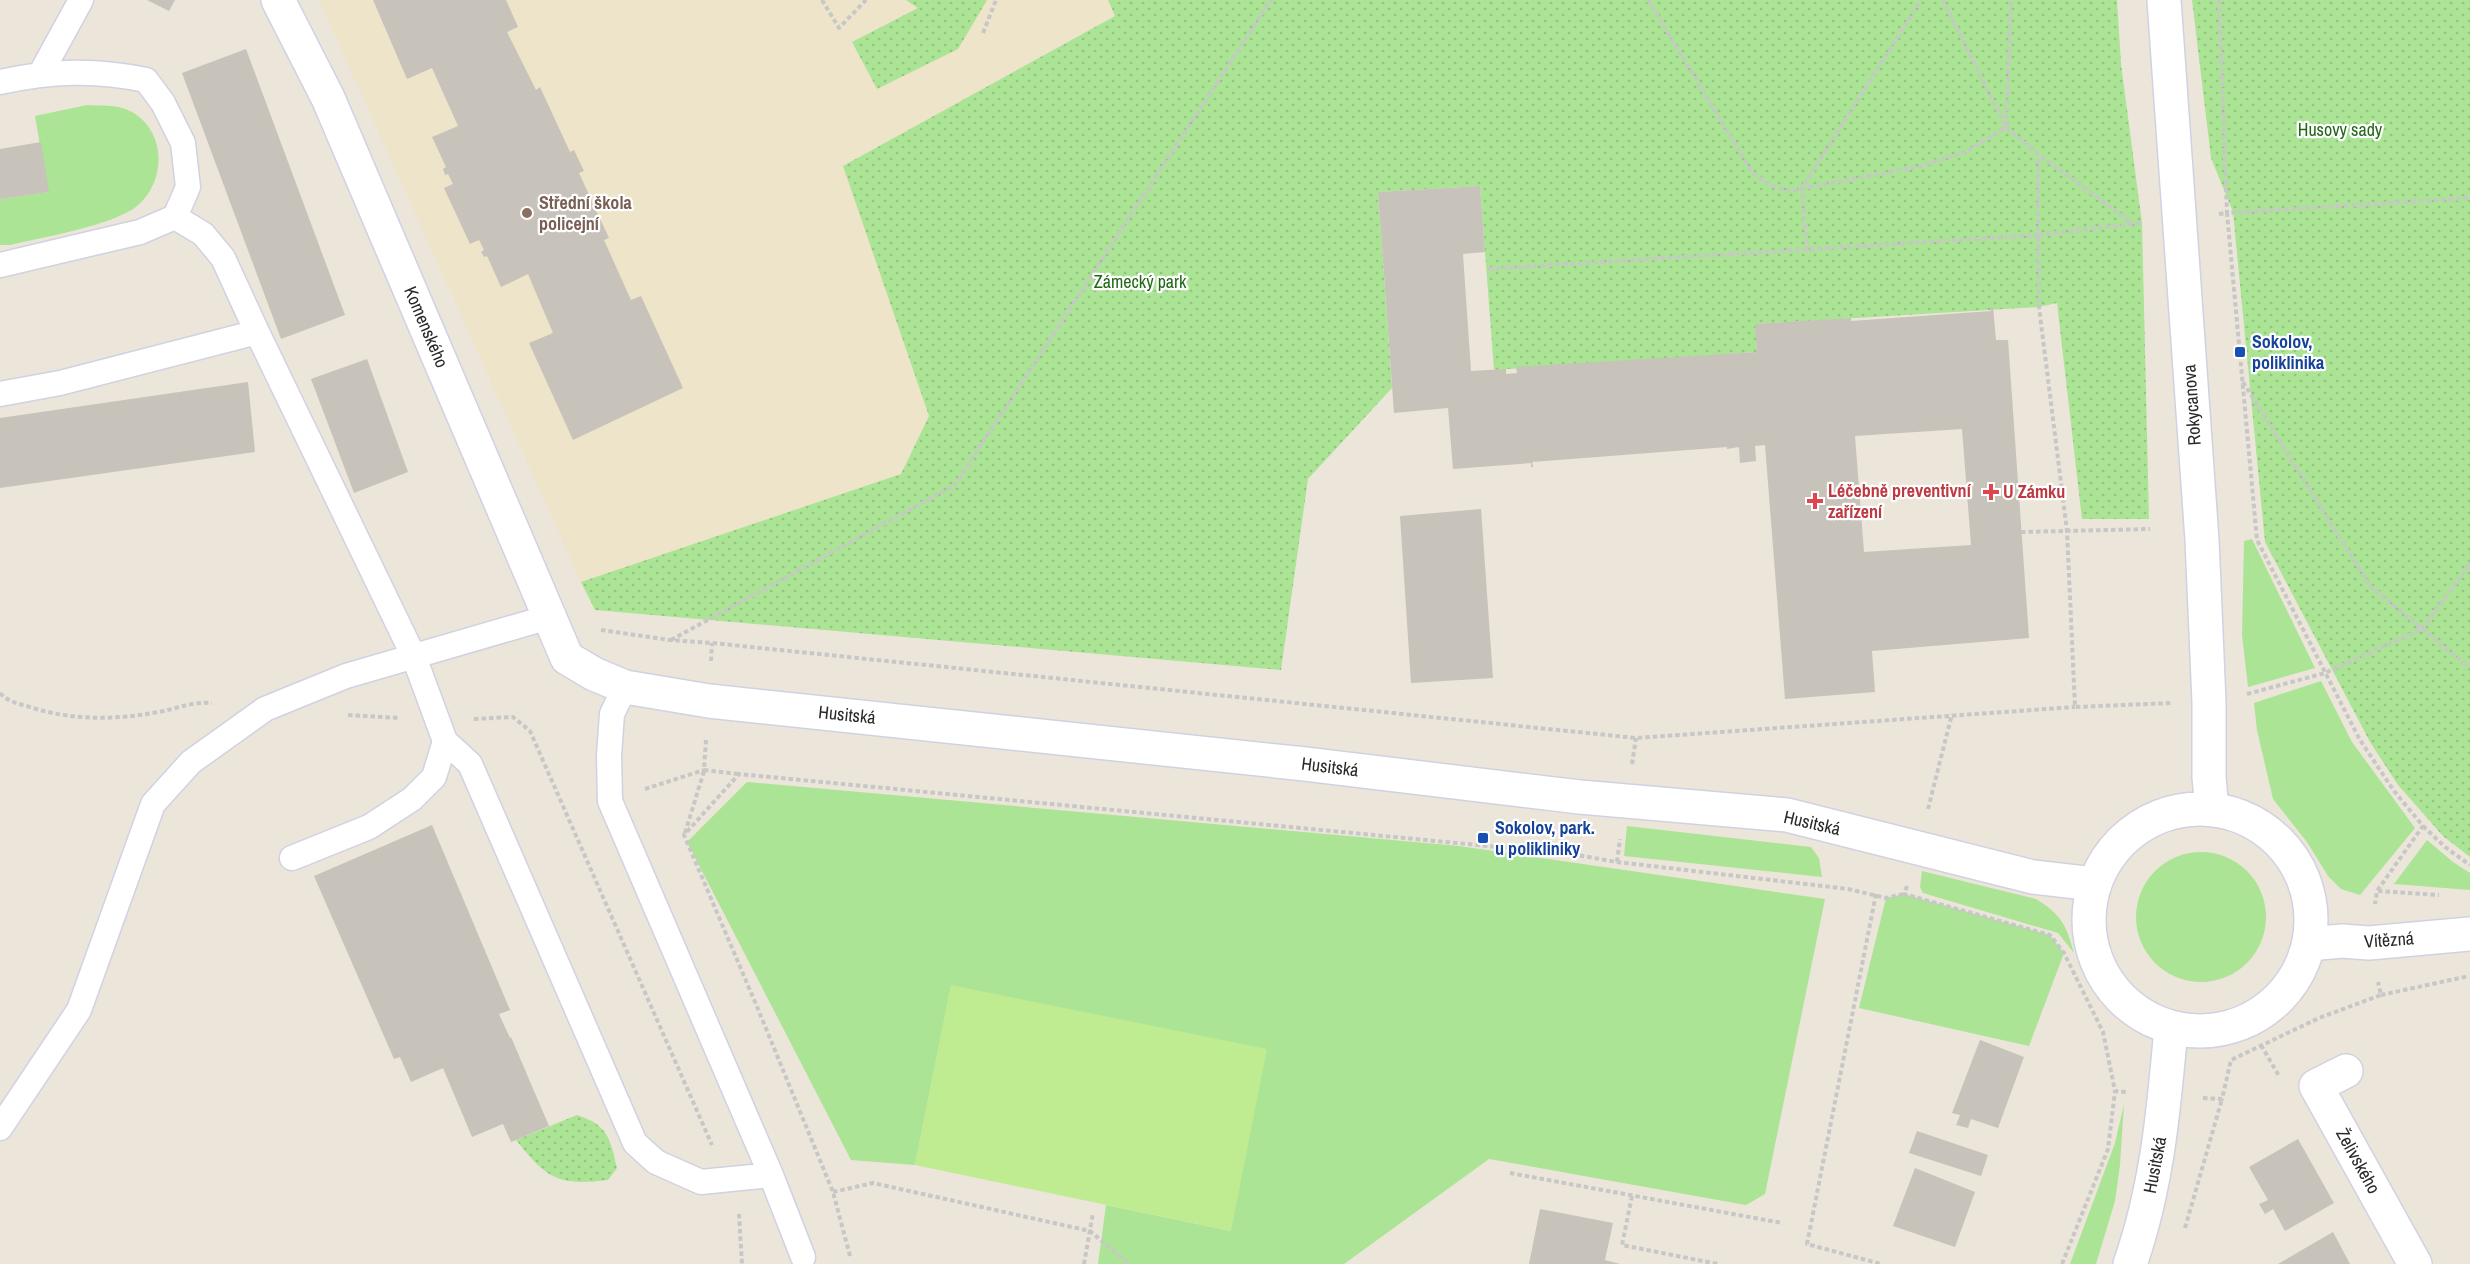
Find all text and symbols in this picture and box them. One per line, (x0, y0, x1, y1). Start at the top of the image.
park label: Husovy sady (2298, 117, 2383, 142)
place label: Střední škola policejní (539, 190, 632, 236)
marker: Střední škola policejní (520, 206, 534, 220)
park label: Zámecký park (1094, 269, 1187, 294)
street label: Komenského (398, 282, 455, 371)
place label: Sokolov, poliklinika (2252, 329, 2325, 375)
marker: Sokolov, poliklinika (2233, 345, 2247, 359)
street label: Rokycanova (2176, 364, 2207, 446)
place label: Léčebně preventivní zařízení (1828, 478, 1972, 524)
place label: U Zámku (2003, 479, 2065, 504)
marker: U Zámku (1984, 485, 1998, 499)
marker: Léčebně preventivní zařízení (1806, 492, 1824, 510)
street label: Husitská (817, 699, 877, 730)
street label: Husitská (1300, 751, 1360, 782)
street label: Husitská (1781, 804, 1843, 841)
place label: Sokolov, park. u polikliniky (1495, 815, 1595, 861)
marker: Sokolov, park. u polikliniky (1476, 831, 1490, 845)
street label: Vítězná (2363, 925, 2415, 954)
street label: Želivského (2330, 1123, 2387, 1198)
street label: Husitská (2137, 1134, 2172, 1195)

